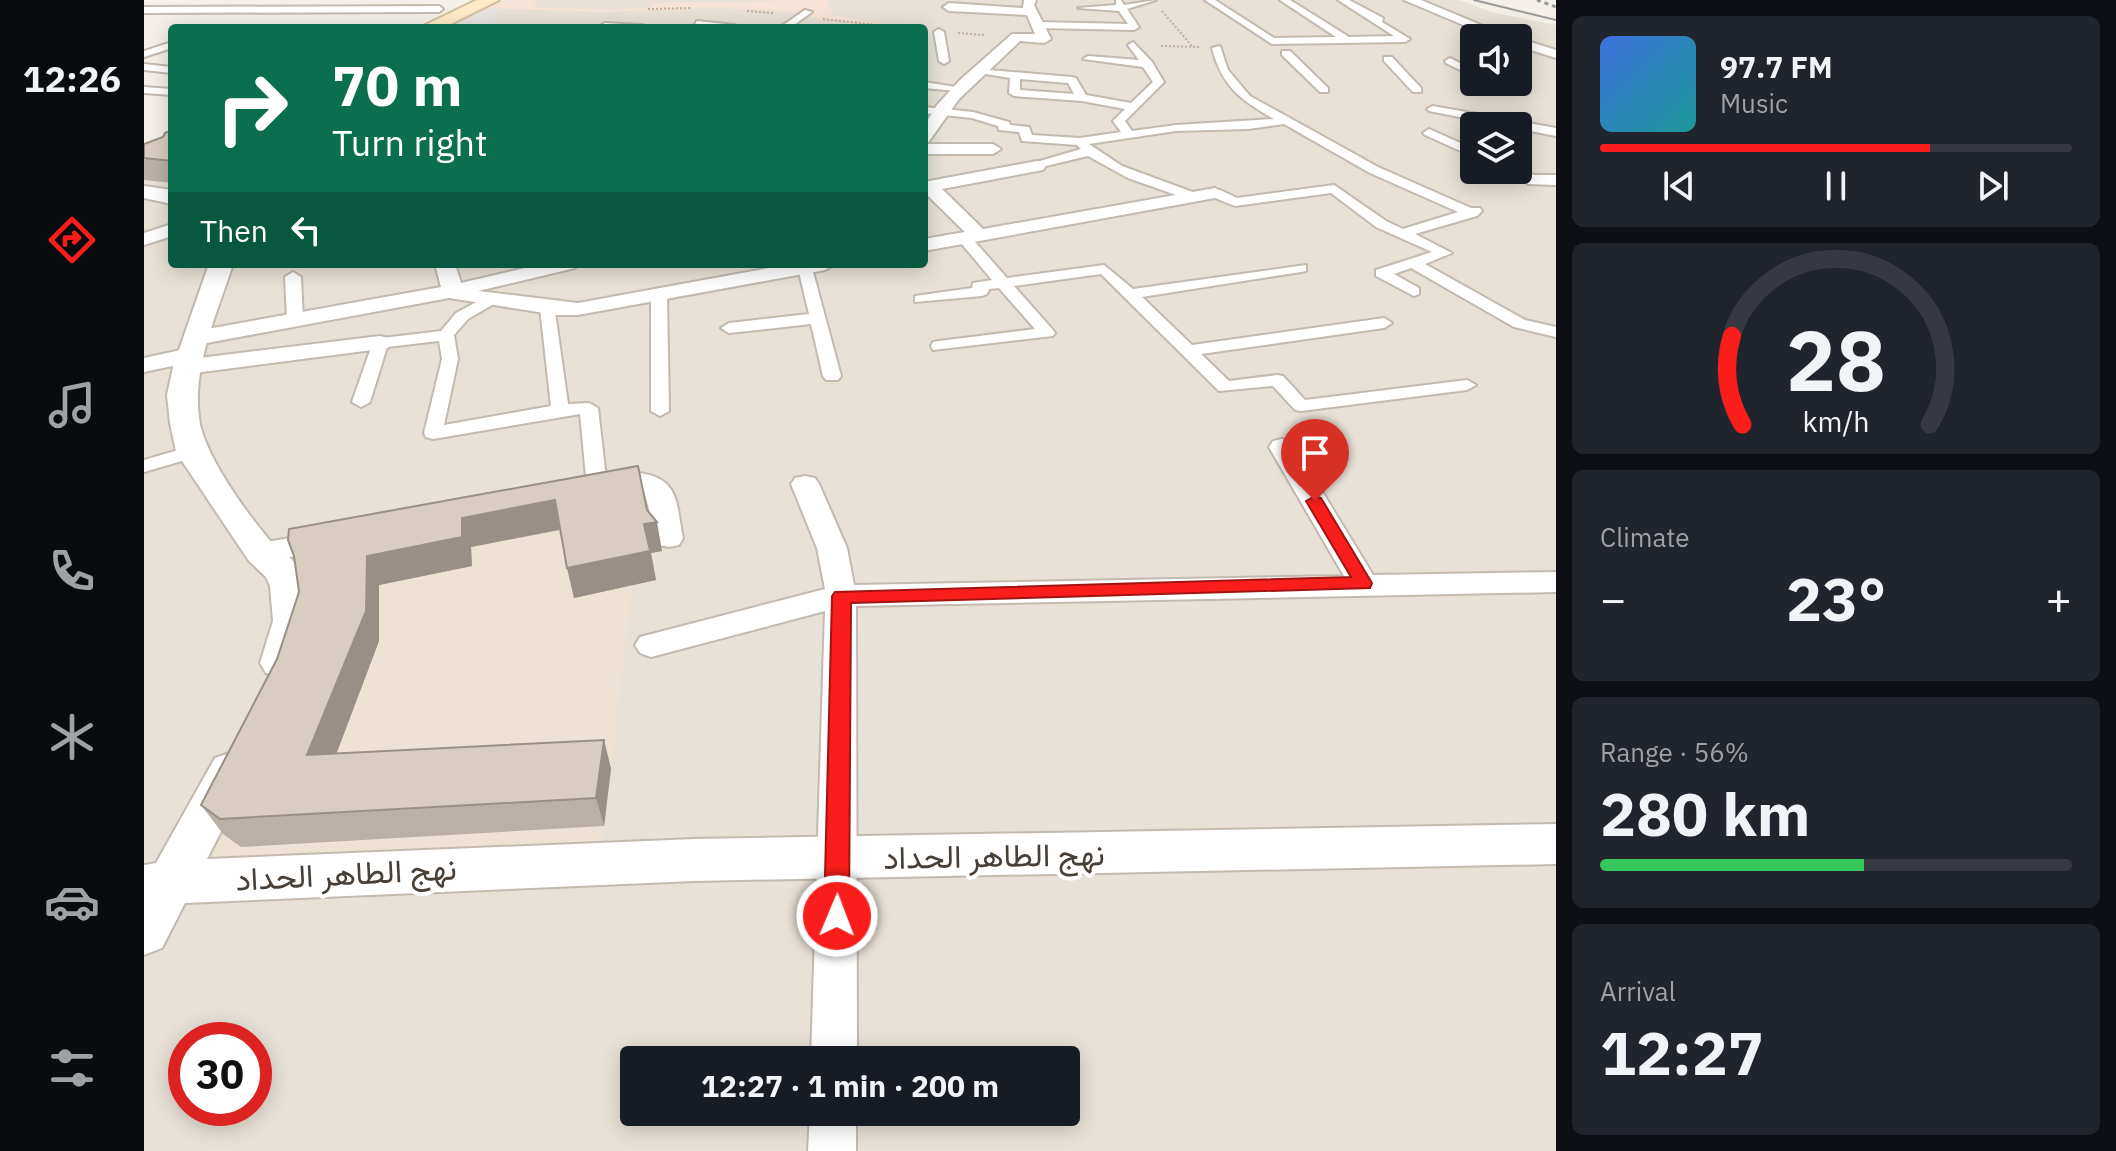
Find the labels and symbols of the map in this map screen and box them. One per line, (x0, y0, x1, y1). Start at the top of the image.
pin (1281, 419, 1349, 501)
street label: نهج الطاهر الحداد (883, 832, 1105, 880)
street label: نهج الطاهر الحداد (234, 846, 458, 902)
position arrow (795, 874, 879, 958)
speed limit sign: 30 (168, 1022, 272, 1126)

